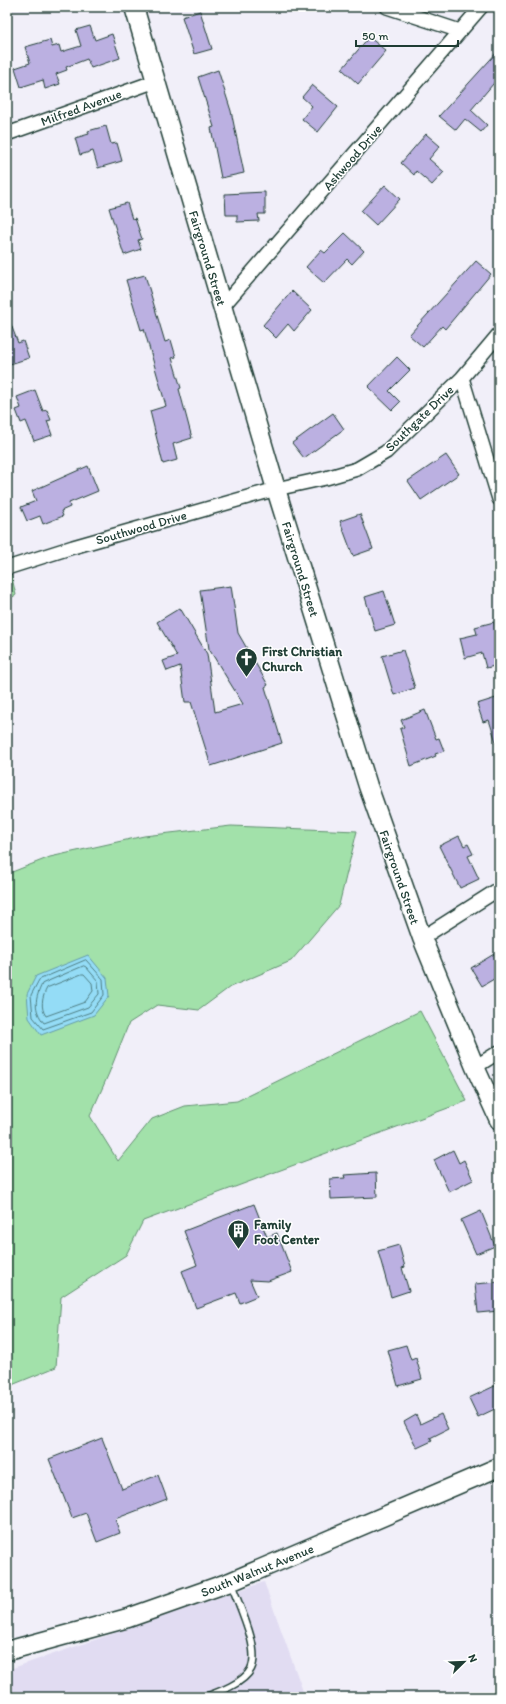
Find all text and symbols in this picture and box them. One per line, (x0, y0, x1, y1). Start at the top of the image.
scale bar (356, 22, 458, 48)
text: 50 m (362, 29, 388, 43)
street label: Milfred Avenue (39, 86, 124, 129)
street label: Ashwood Drive (320, 121, 385, 193)
street label: Fairground Street (186, 209, 229, 308)
street label: Southgate Drive (382, 382, 457, 455)
street label: Southwood Drive (94, 507, 188, 548)
street label: Fairground Street (279, 520, 322, 619)
place label: First Christian Church (262, 644, 343, 674)
church icon: First Christian Church (233, 645, 259, 678)
street label: Fairground Street (376, 828, 423, 926)
place label: Family Foot Center (254, 1217, 320, 1247)
building icon: Family Foot Center (225, 1218, 251, 1251)
street label: South Walnut Avenue (198, 1541, 316, 1600)
north arrow (444, 1642, 484, 1682)
text: N (465, 1652, 480, 1664)

